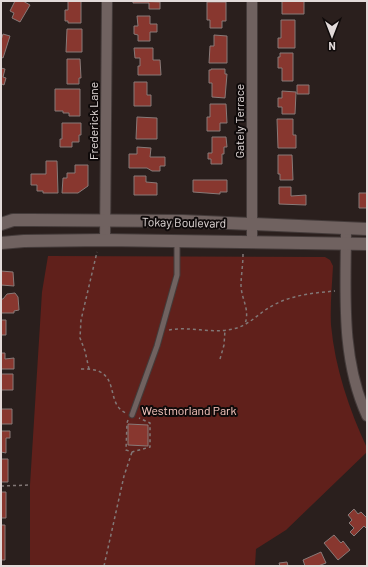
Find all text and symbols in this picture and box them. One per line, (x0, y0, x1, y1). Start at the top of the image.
north arrow (312, 16, 352, 56)
text: N (328, 40, 336, 53)
street label: Frederick Lane (86, 82, 100, 160)
street label: Gately Terrace (232, 84, 246, 158)
street label: Tokay Boulevard (142, 214, 226, 230)
park label: Westmorland Park (142, 403, 236, 417)

